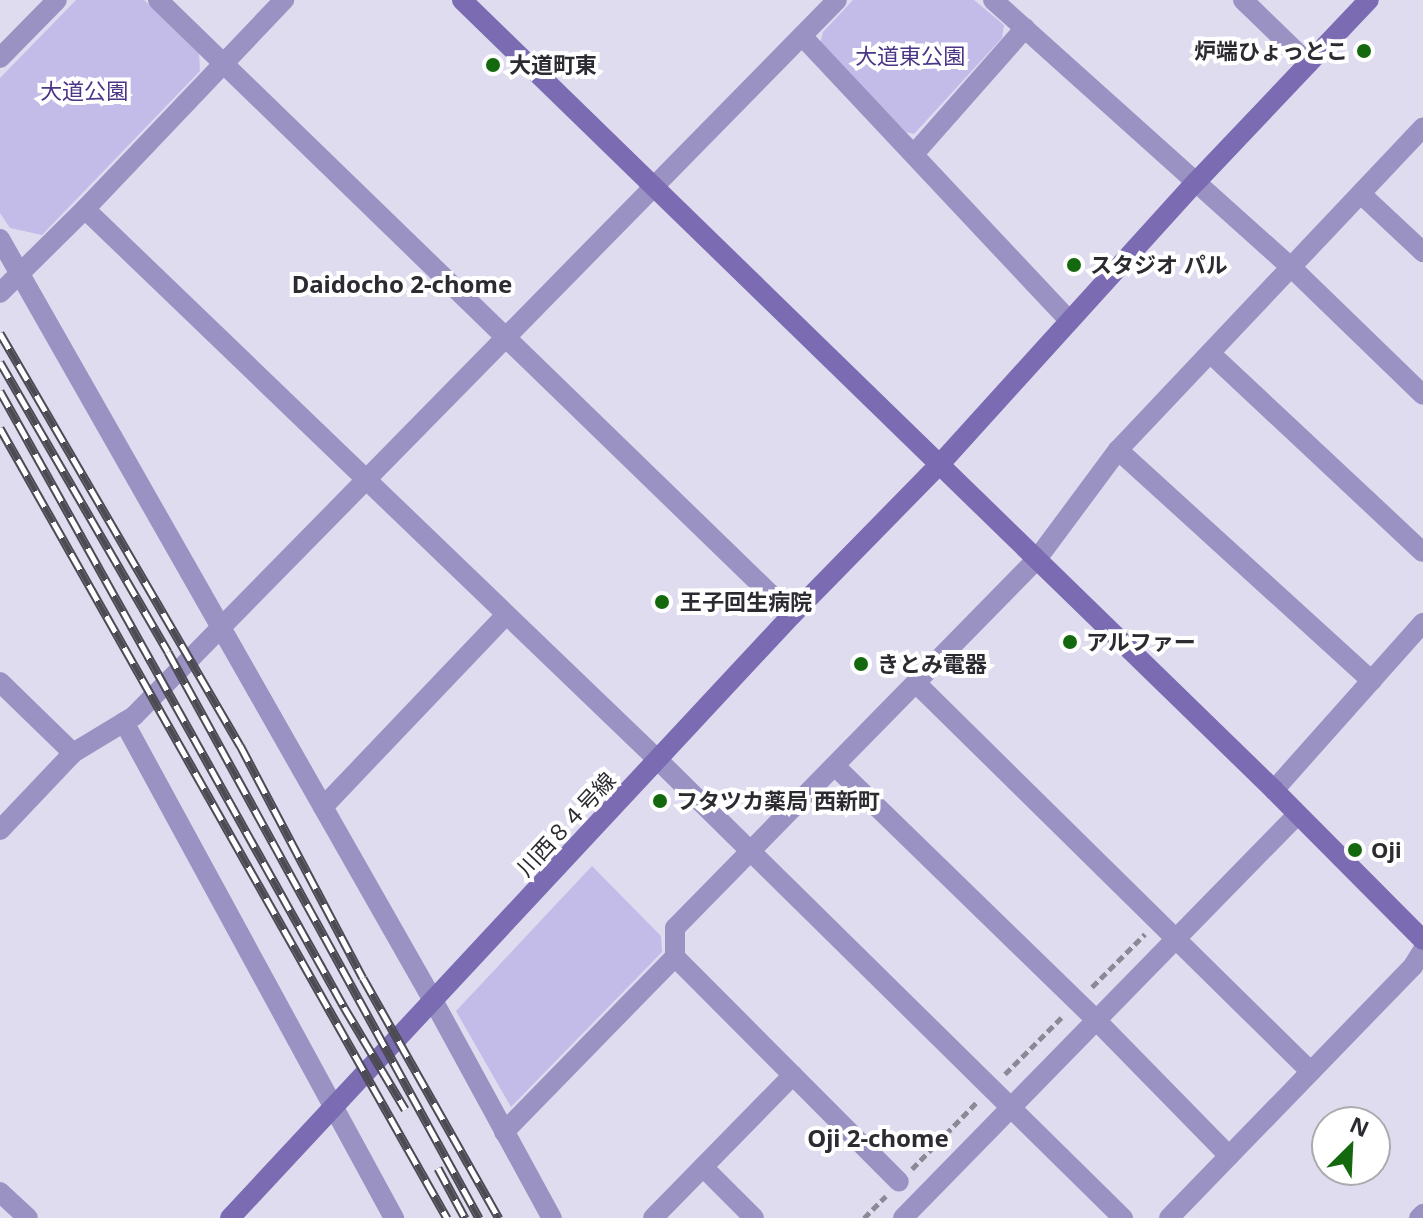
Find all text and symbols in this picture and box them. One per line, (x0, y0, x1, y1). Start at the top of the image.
place label: 炉端ひょっとこ (1194, 38, 1348, 64)
marker: 炉端ひょっとこ (1355, 42, 1373, 60)
park label: 大道東公園 (855, 43, 965, 69)
place label: 大道町東 (509, 52, 597, 78)
marker: 大道町東 (484, 56, 502, 74)
park label: 大道公園 (40, 78, 128, 104)
place label: スタジオ パル (1090, 252, 1228, 278)
marker: スタジオ パル (1065, 256, 1083, 274)
district label: Daidocho 2-chome (292, 270, 512, 298)
place label: 王子回生病院 (680, 589, 812, 615)
marker: 王子回生病院 (651, 591, 673, 613)
place label: アルファー (1086, 629, 1196, 655)
marker: アルファー (1061, 633, 1079, 651)
place label: きとみ電器 (877, 651, 987, 677)
marker: きとみ電器 (852, 655, 870, 673)
street label: 川西８４号線 (511, 767, 621, 881)
place label: フタツカ薬局 西新町 (676, 788, 880, 814)
marker: フタツカ薬局 西新町 (651, 792, 669, 810)
place label: Oji (1371, 837, 1402, 863)
marker: Oji (1346, 841, 1364, 859)
north arrow (1311, 1106, 1391, 1186)
text: N (1346, 1109, 1374, 1143)
district label: Oji 2-chome (807, 1124, 949, 1152)

